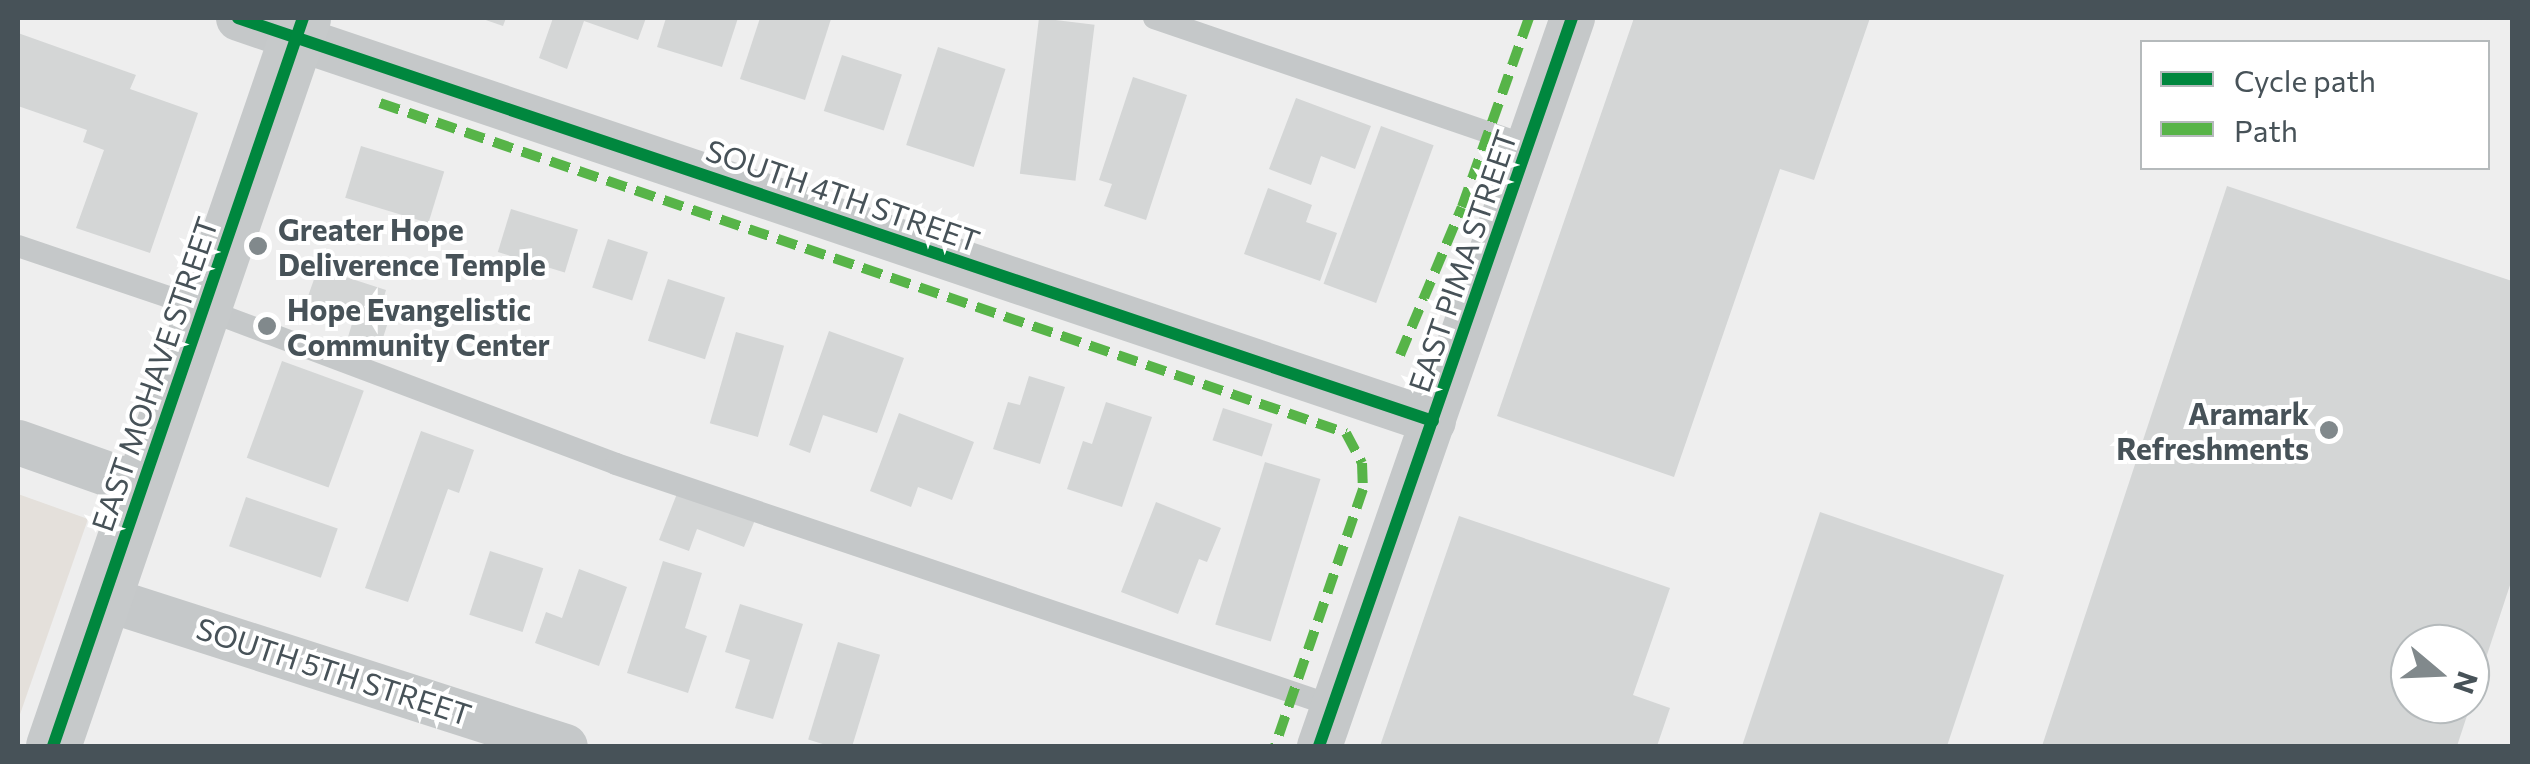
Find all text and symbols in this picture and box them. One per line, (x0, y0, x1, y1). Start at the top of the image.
legend (2140, 40, 2490, 170)
text: Cycle path (2234, 61, 2376, 98)
text: Path (2234, 111, 2298, 148)
street label: EAST PIMA STREET (1400, 125, 1524, 397)
street label: SOUTH 4TH STREET (701, 131, 985, 259)
place label: Greater Hope Deliverence Temple (278, 211, 546, 282)
street label: EAST MOHAVE STREET (83, 212, 225, 536)
marker: Greater Hope Deliverence Temple (247, 235, 269, 257)
place label: Hope Evangelistic Community Center (287, 291, 550, 362)
marker: Hope Evangelistic Community Center (256, 315, 278, 337)
place label: Aramark Refreshments (2116, 395, 2309, 466)
marker: Aramark Refreshments (2318, 419, 2340, 441)
street label: SOUTH 5TH STREET (192, 610, 476, 732)
north arrow (2390, 624, 2490, 724)
text: N (2447, 668, 2486, 699)

